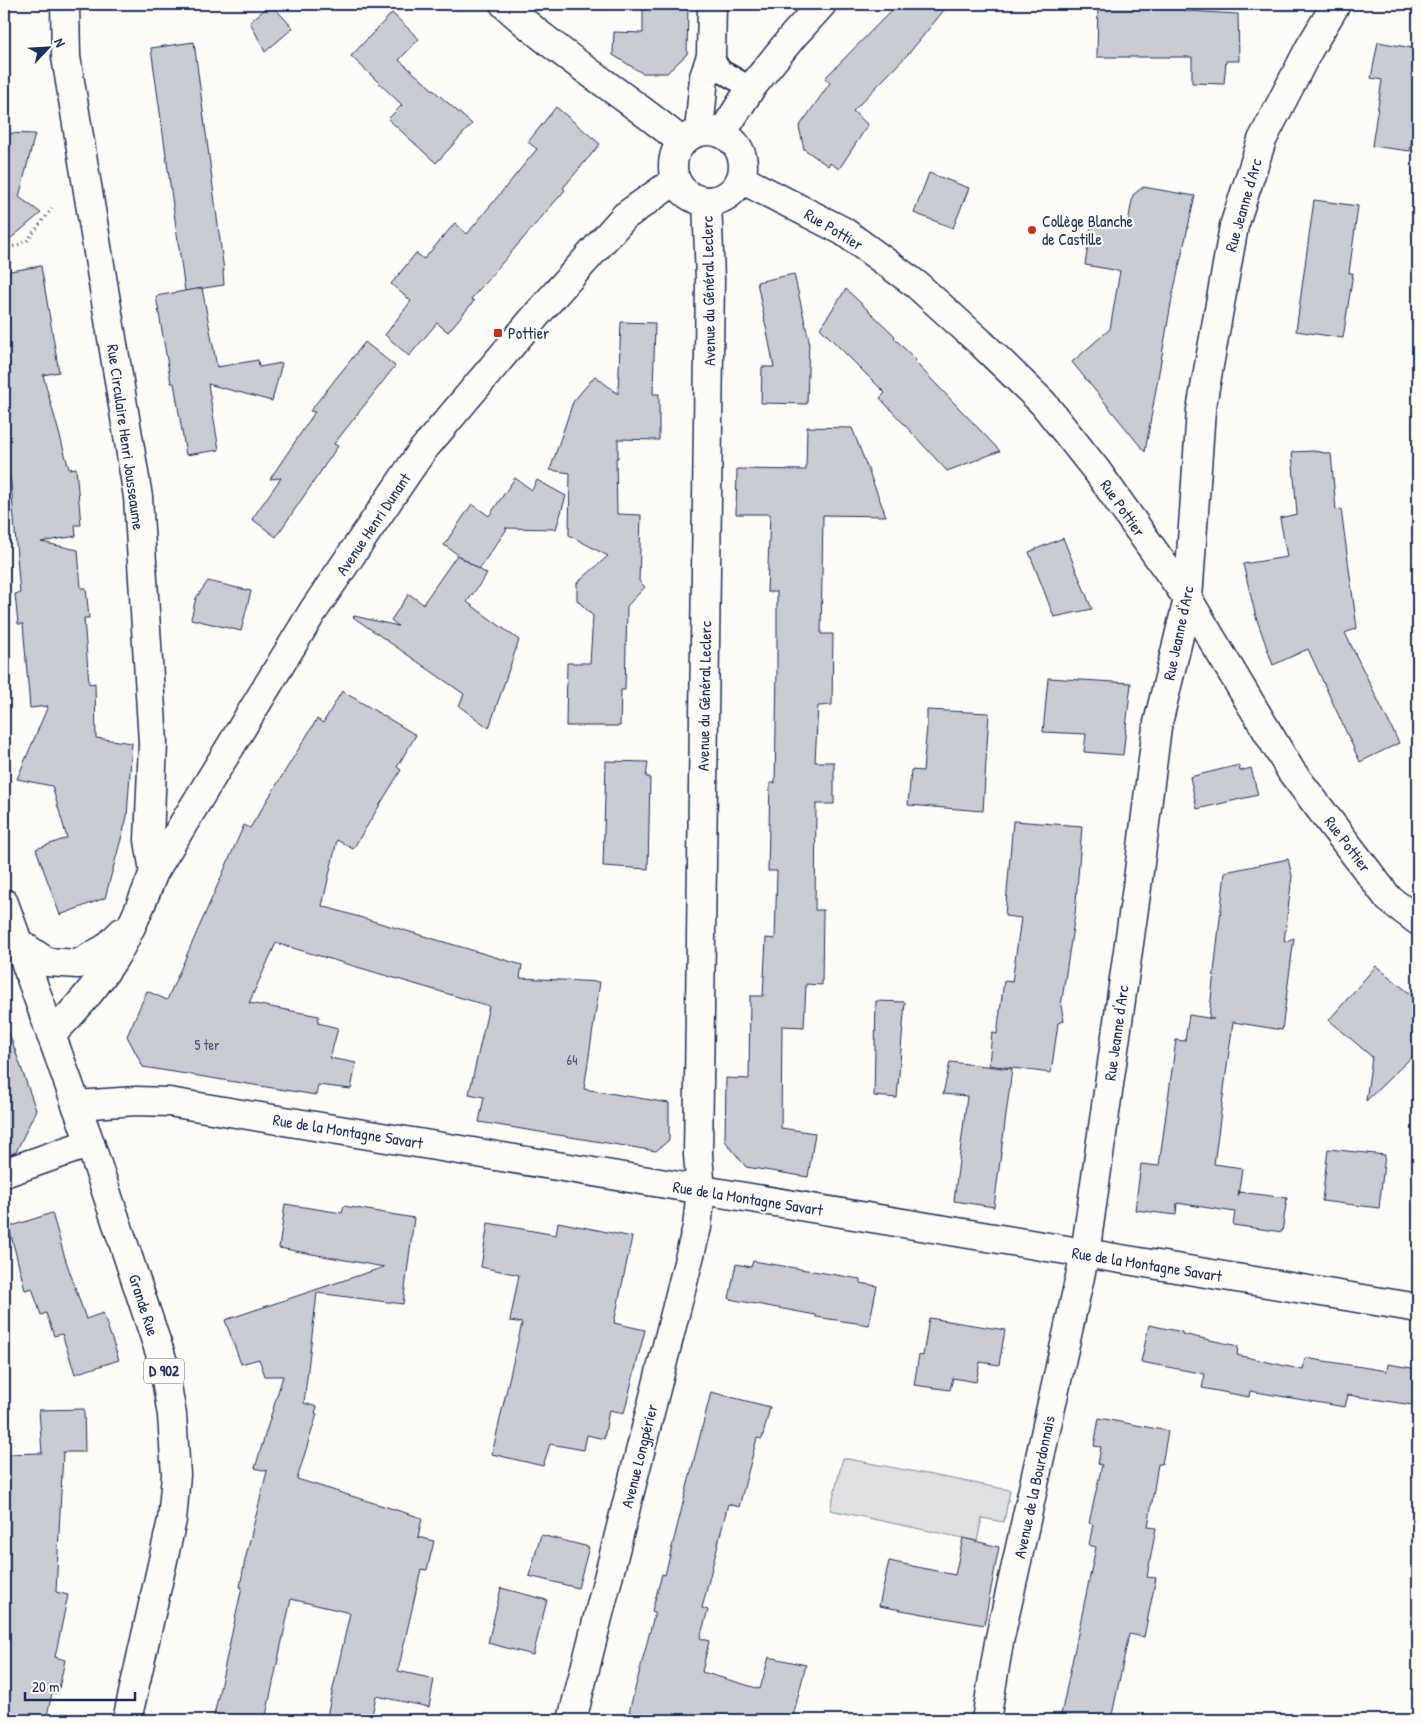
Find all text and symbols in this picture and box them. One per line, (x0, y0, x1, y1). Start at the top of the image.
north arrow (22, 22, 72, 72)
text: N (50, 35, 71, 50)
street label: Rue Jeanne d'Arc (1219, 155, 1267, 254)
street label: Rue Pottier (800, 203, 868, 255)
place label: Collège Blanche de Castille (1042, 210, 1133, 250)
street label: Avenue du Général Leclerc (696, 215, 720, 366)
marker: Collège Blanche de Castille (1026, 224, 1038, 236)
place label: Pottier (508, 322, 549, 344)
marker: Pottier (492, 327, 504, 339)
street label: Rue Circulaire Henri Jousseaume (102, 343, 150, 532)
street label: Avenue Henri Dunant (331, 468, 416, 579)
street label: Rue Pottier (1095, 475, 1151, 541)
street label: Rue Jeanne d'Arc (1157, 583, 1199, 682)
street label: Avenue du Général Leclerc (692, 620, 716, 771)
street label: Rue Pottier (1320, 811, 1376, 877)
street label: Rue Jeanne d'Arc (1098, 983, 1134, 1082)
house number: 5 ter (195, 1035, 220, 1054)
house number: 64 (567, 1050, 577, 1069)
street label: Rue de la Montagne Savart (271, 1108, 425, 1154)
street label: Rue de la Montagne Savart (671, 1175, 825, 1221)
street label: Rue de la Montagne Savart (1070, 1241, 1224, 1287)
street label: Grande Rue (124, 1271, 164, 1339)
road number: D 902 (144, 1358, 184, 1384)
street label: Avenue Longpérier (615, 1402, 663, 1510)
street label: Avenue de la Bourdonnais (1008, 1414, 1060, 1560)
scale bar (25, 1669, 135, 1701)
text: 20 m (32, 1676, 59, 1697)

